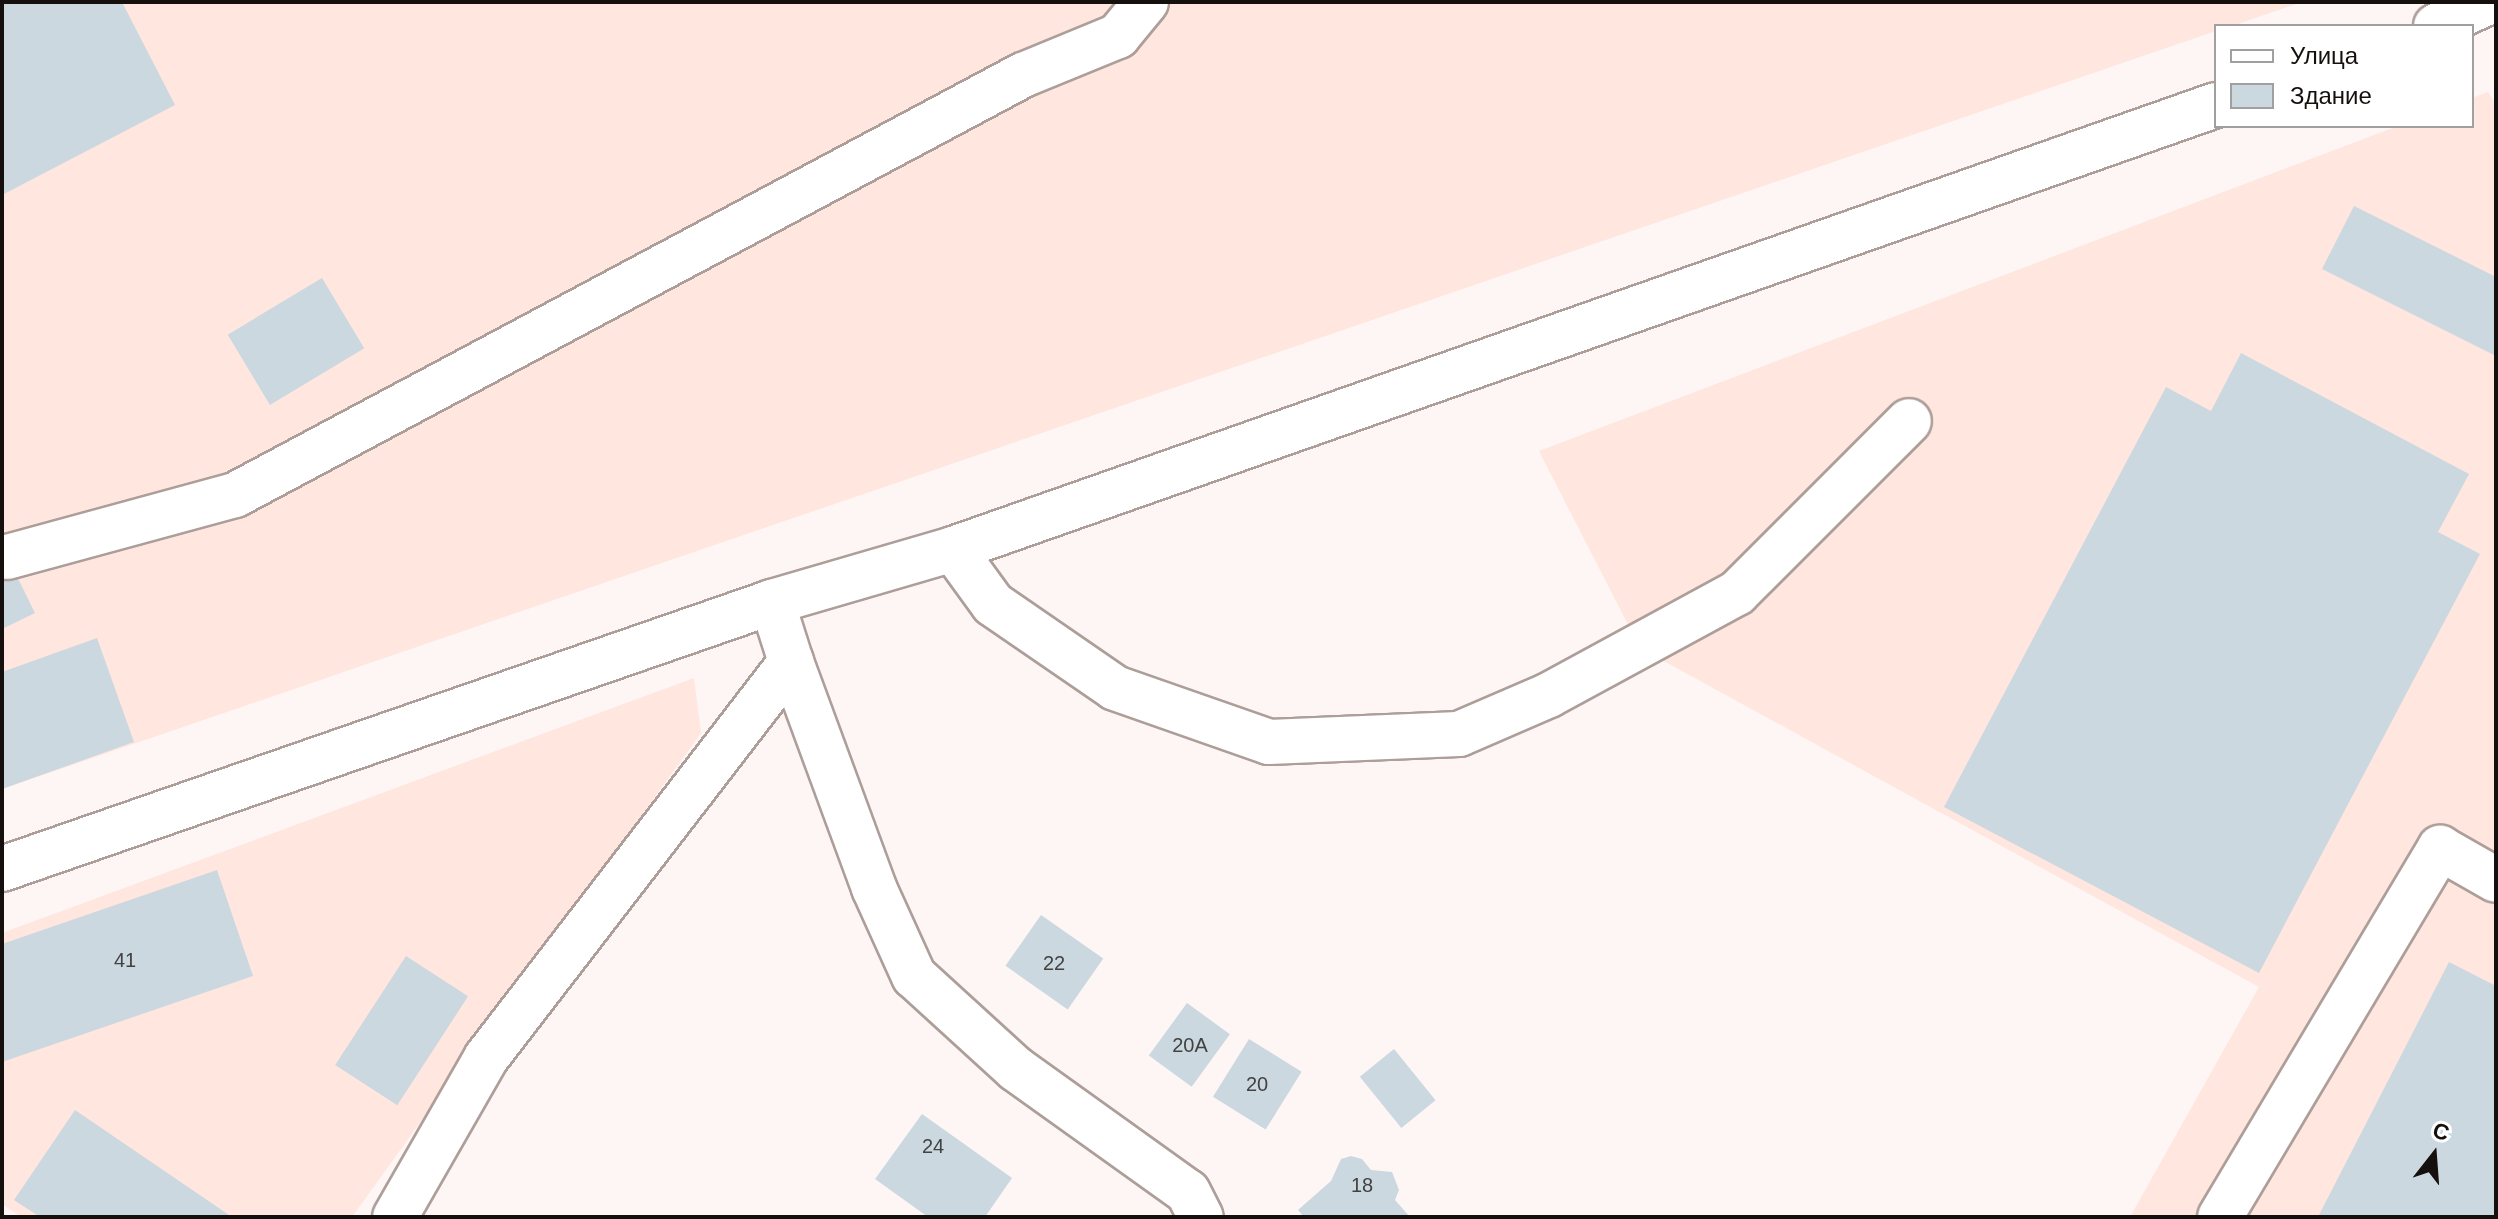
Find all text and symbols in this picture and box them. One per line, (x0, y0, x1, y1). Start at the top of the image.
legend (2214, 24, 2474, 128)
text: Улица (2290, 42, 2358, 69)
text: Здание (2290, 82, 2372, 109)
house number: 41 (114, 948, 136, 972)
house number: 22 (1043, 951, 1065, 975)
house number: 20А (1172, 1033, 1208, 1057)
house number: 20 (1246, 1072, 1268, 1096)
north arrow (2394, 1115, 2474, 1195)
text: С (2430, 1117, 2452, 1146)
house number: 24 (922, 1134, 944, 1158)
house number: 18 (1351, 1173, 1373, 1197)

